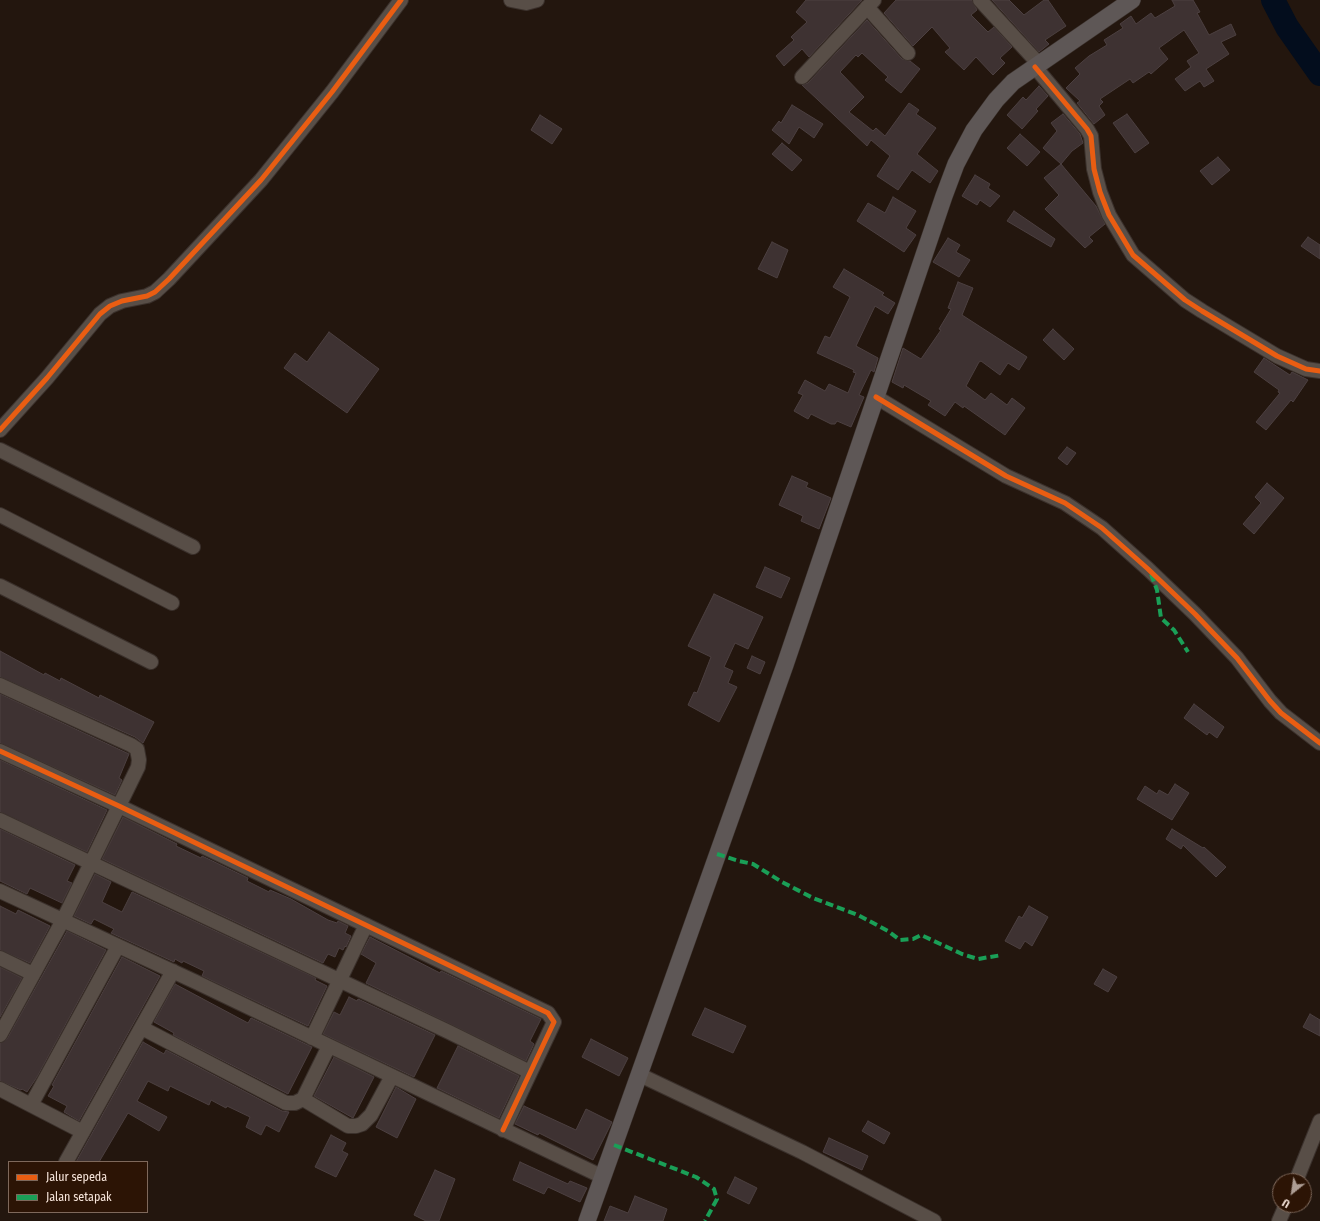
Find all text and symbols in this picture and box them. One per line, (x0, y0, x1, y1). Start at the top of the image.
legend (8, 1161, 148, 1213)
text: Jalur sepeda (46, 1170, 107, 1184)
north arrow (1272, 1173, 1312, 1213)
text: Jalan setapak (46, 1190, 112, 1204)
text: U (1280, 1196, 1292, 1210)

